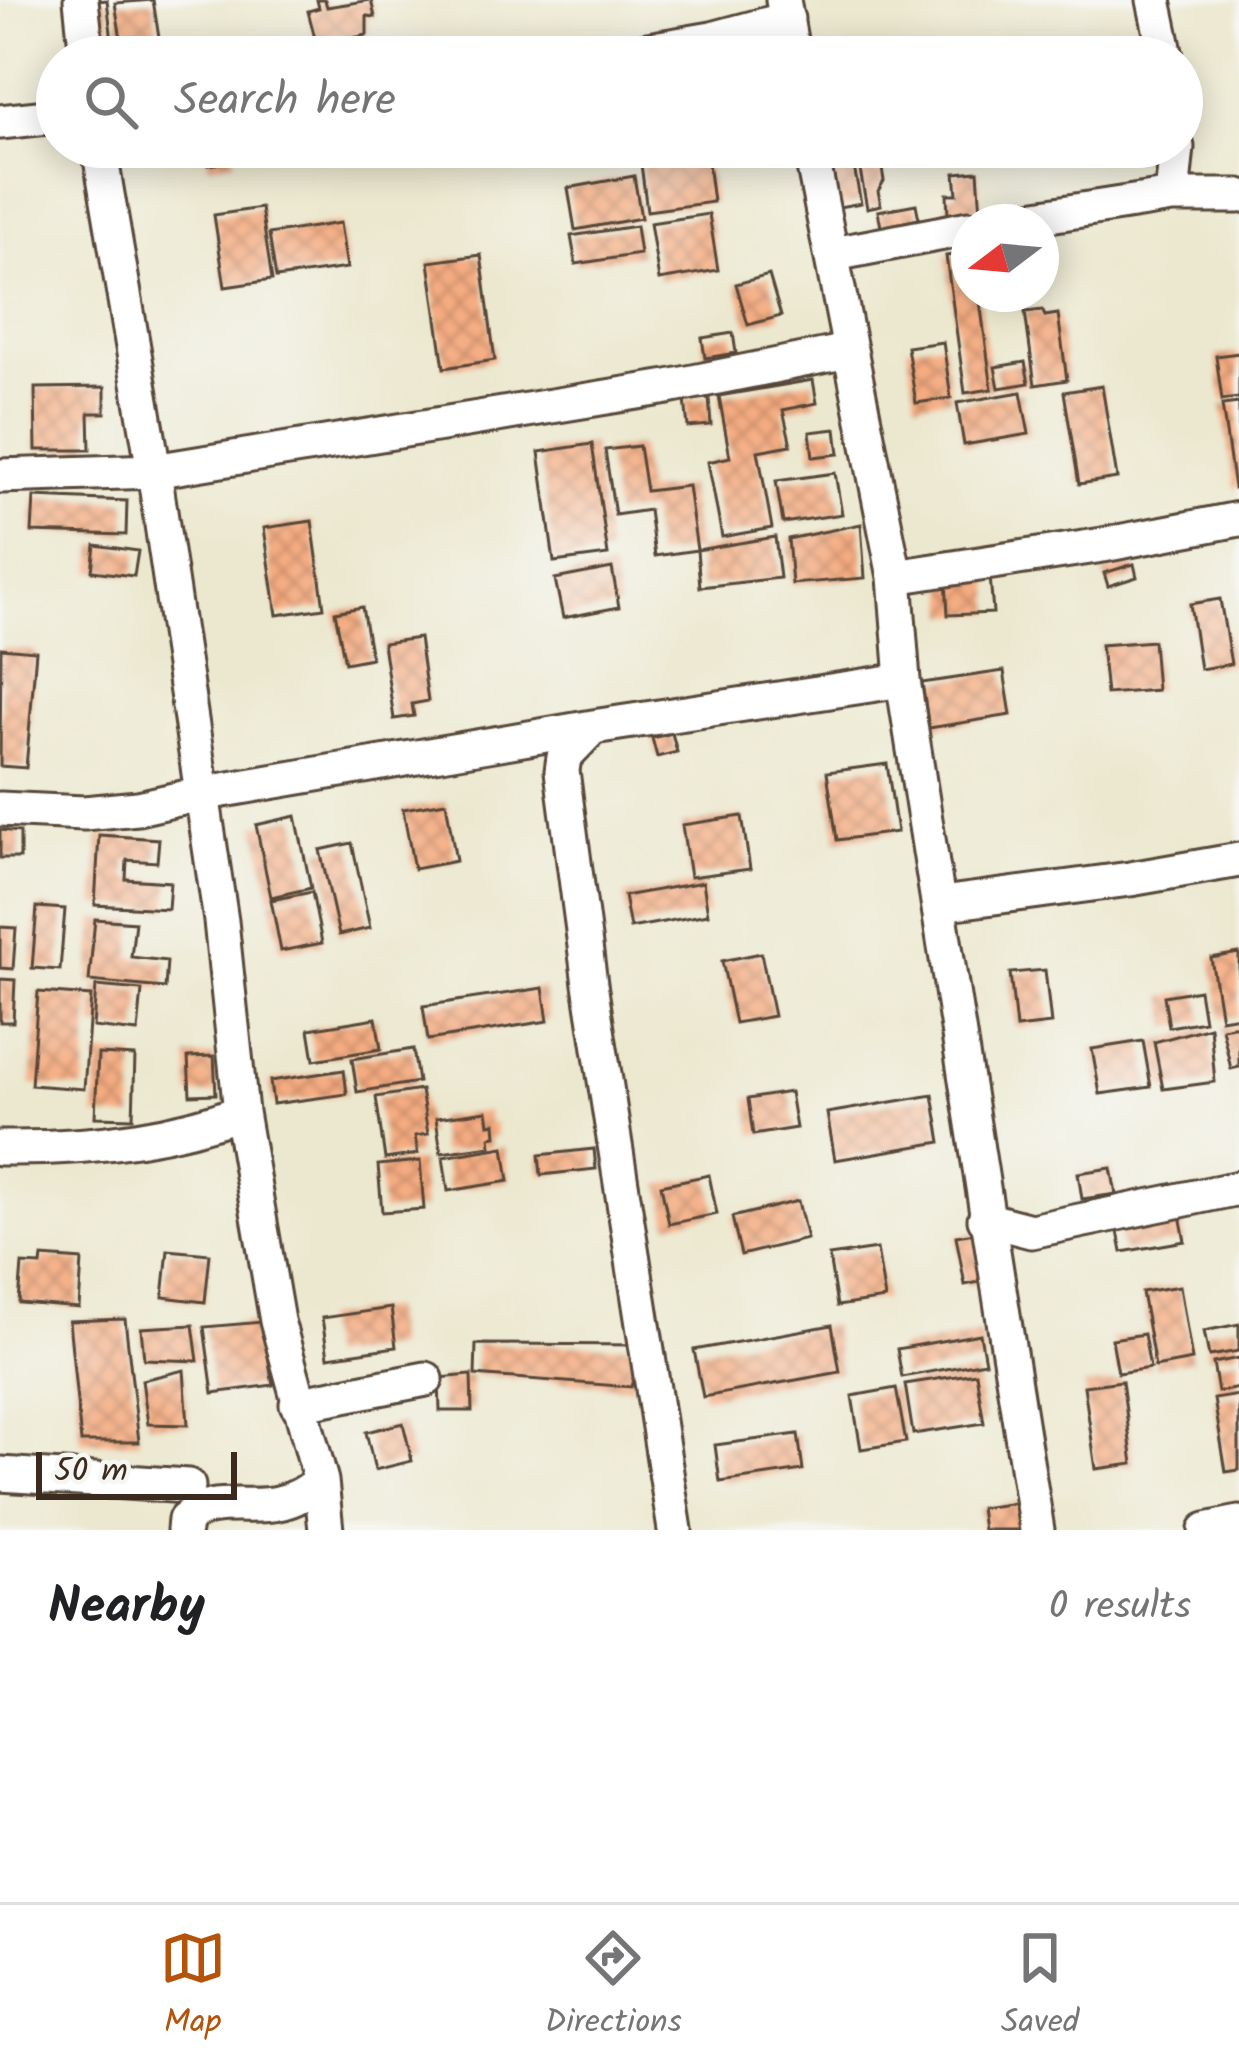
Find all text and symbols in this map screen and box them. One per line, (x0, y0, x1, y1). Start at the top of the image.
search box (36, 36, 1203, 168)
text: Search here (174, 66, 396, 138)
icon: search (78, 69, 144, 135)
north arrow (951, 204, 1059, 312)
scale bar (36, 1446, 237, 1499)
text: 50 m (54, 1446, 128, 1499)
text: Nearby (48, 1568, 205, 1649)
text: 0 results (1049, 1577, 1191, 1639)
tab: Map (160, 1925, 226, 2050)
tab: Directions (545, 1925, 682, 2050)
tab: Saved (1001, 1925, 1079, 2050)

